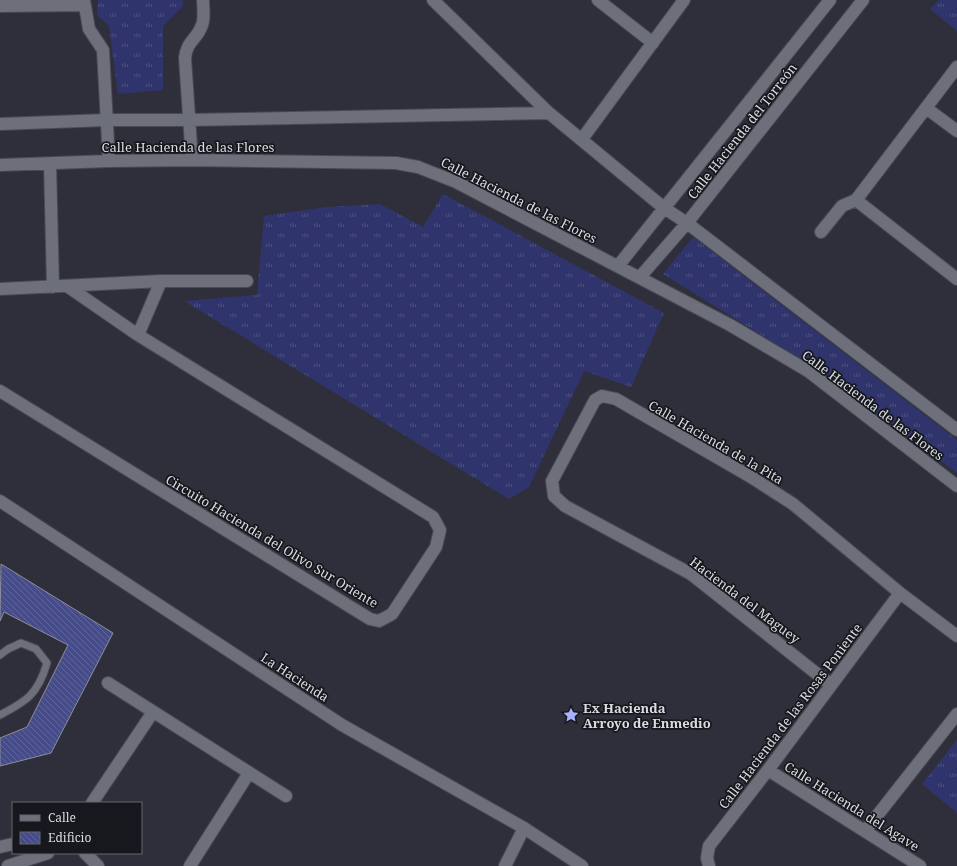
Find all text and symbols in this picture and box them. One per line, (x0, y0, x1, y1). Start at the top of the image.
street label: Calle Hacienda del Torreón (683, 59, 801, 203)
street label: Calle Hacienda de las Flores (102, 138, 275, 156)
street label: Calle Hacienda de las Flores (438, 153, 600, 247)
street label: Calle Hacienda de las Flores (799, 346, 948, 464)
street label: Calle Hacienda de la Pita (645, 396, 787, 488)
street label: Circuito Hacienda del Olivo Sur Oriente (162, 470, 382, 612)
street label: Hacienda del Maguey (686, 553, 804, 648)
street label: Calle Hacienda de las Rosas Poniente (714, 619, 866, 812)
street label: La Hacienda (258, 648, 332, 706)
place label: Ex Hacienda Arroyo de Enmedio (583, 699, 711, 732)
place icon: Ex Hacienda Arroyo de Enmedio (562, 706, 580, 724)
street label: Calle Hacienda del Agave (781, 757, 923, 855)
legend (12, 802, 142, 854)
text: Calle (48, 809, 76, 826)
text: Edificio (48, 829, 91, 846)

